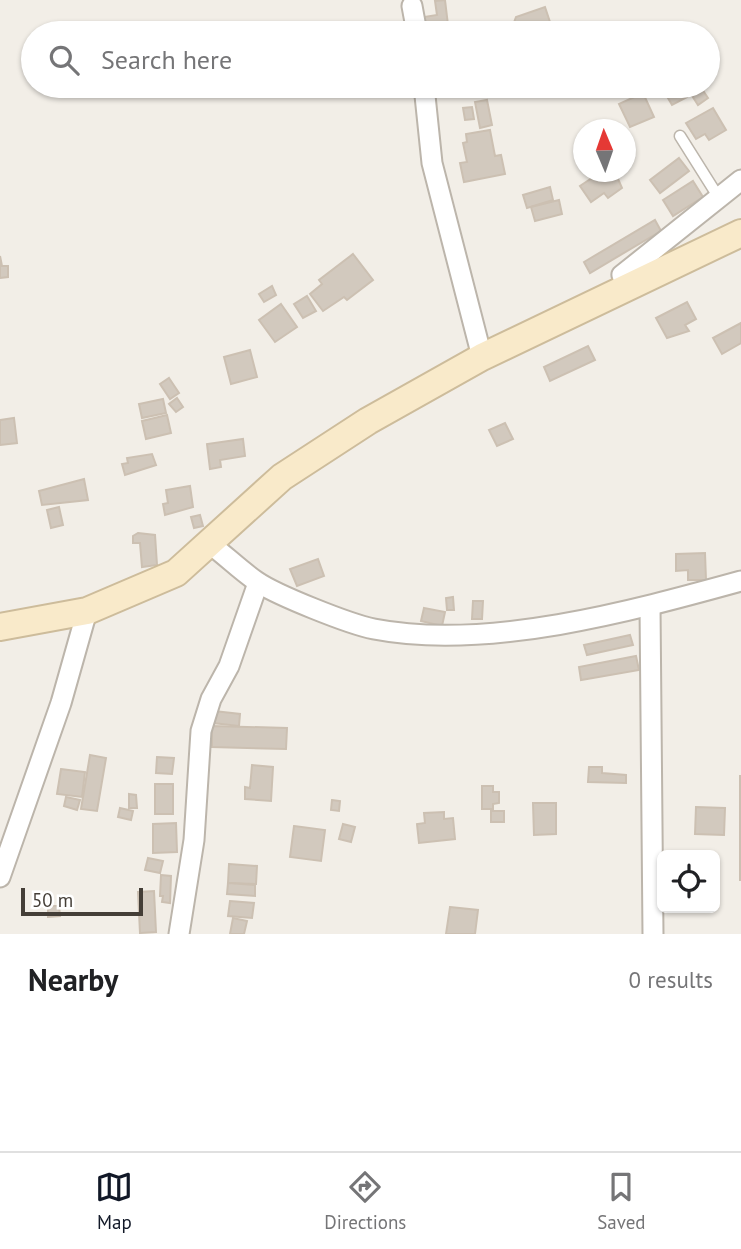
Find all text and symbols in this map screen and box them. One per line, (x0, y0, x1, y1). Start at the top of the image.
search box (21, 21, 720, 98)
icon: search (45, 41, 83, 79)
text: Search here (101, 43, 232, 76)
north arrow (573, 119, 636, 182)
map controls (657, 850, 720, 913)
button: locate (657, 850, 720, 913)
scale bar (21, 885, 144, 917)
text: 50 m (32, 888, 73, 912)
text: Nearby (28, 960, 118, 999)
text: 0 results (629, 965, 713, 994)
tab: Map (95, 1168, 133, 1234)
tab: Directions (324, 1168, 406, 1234)
tab: Saved (597, 1168, 646, 1234)

